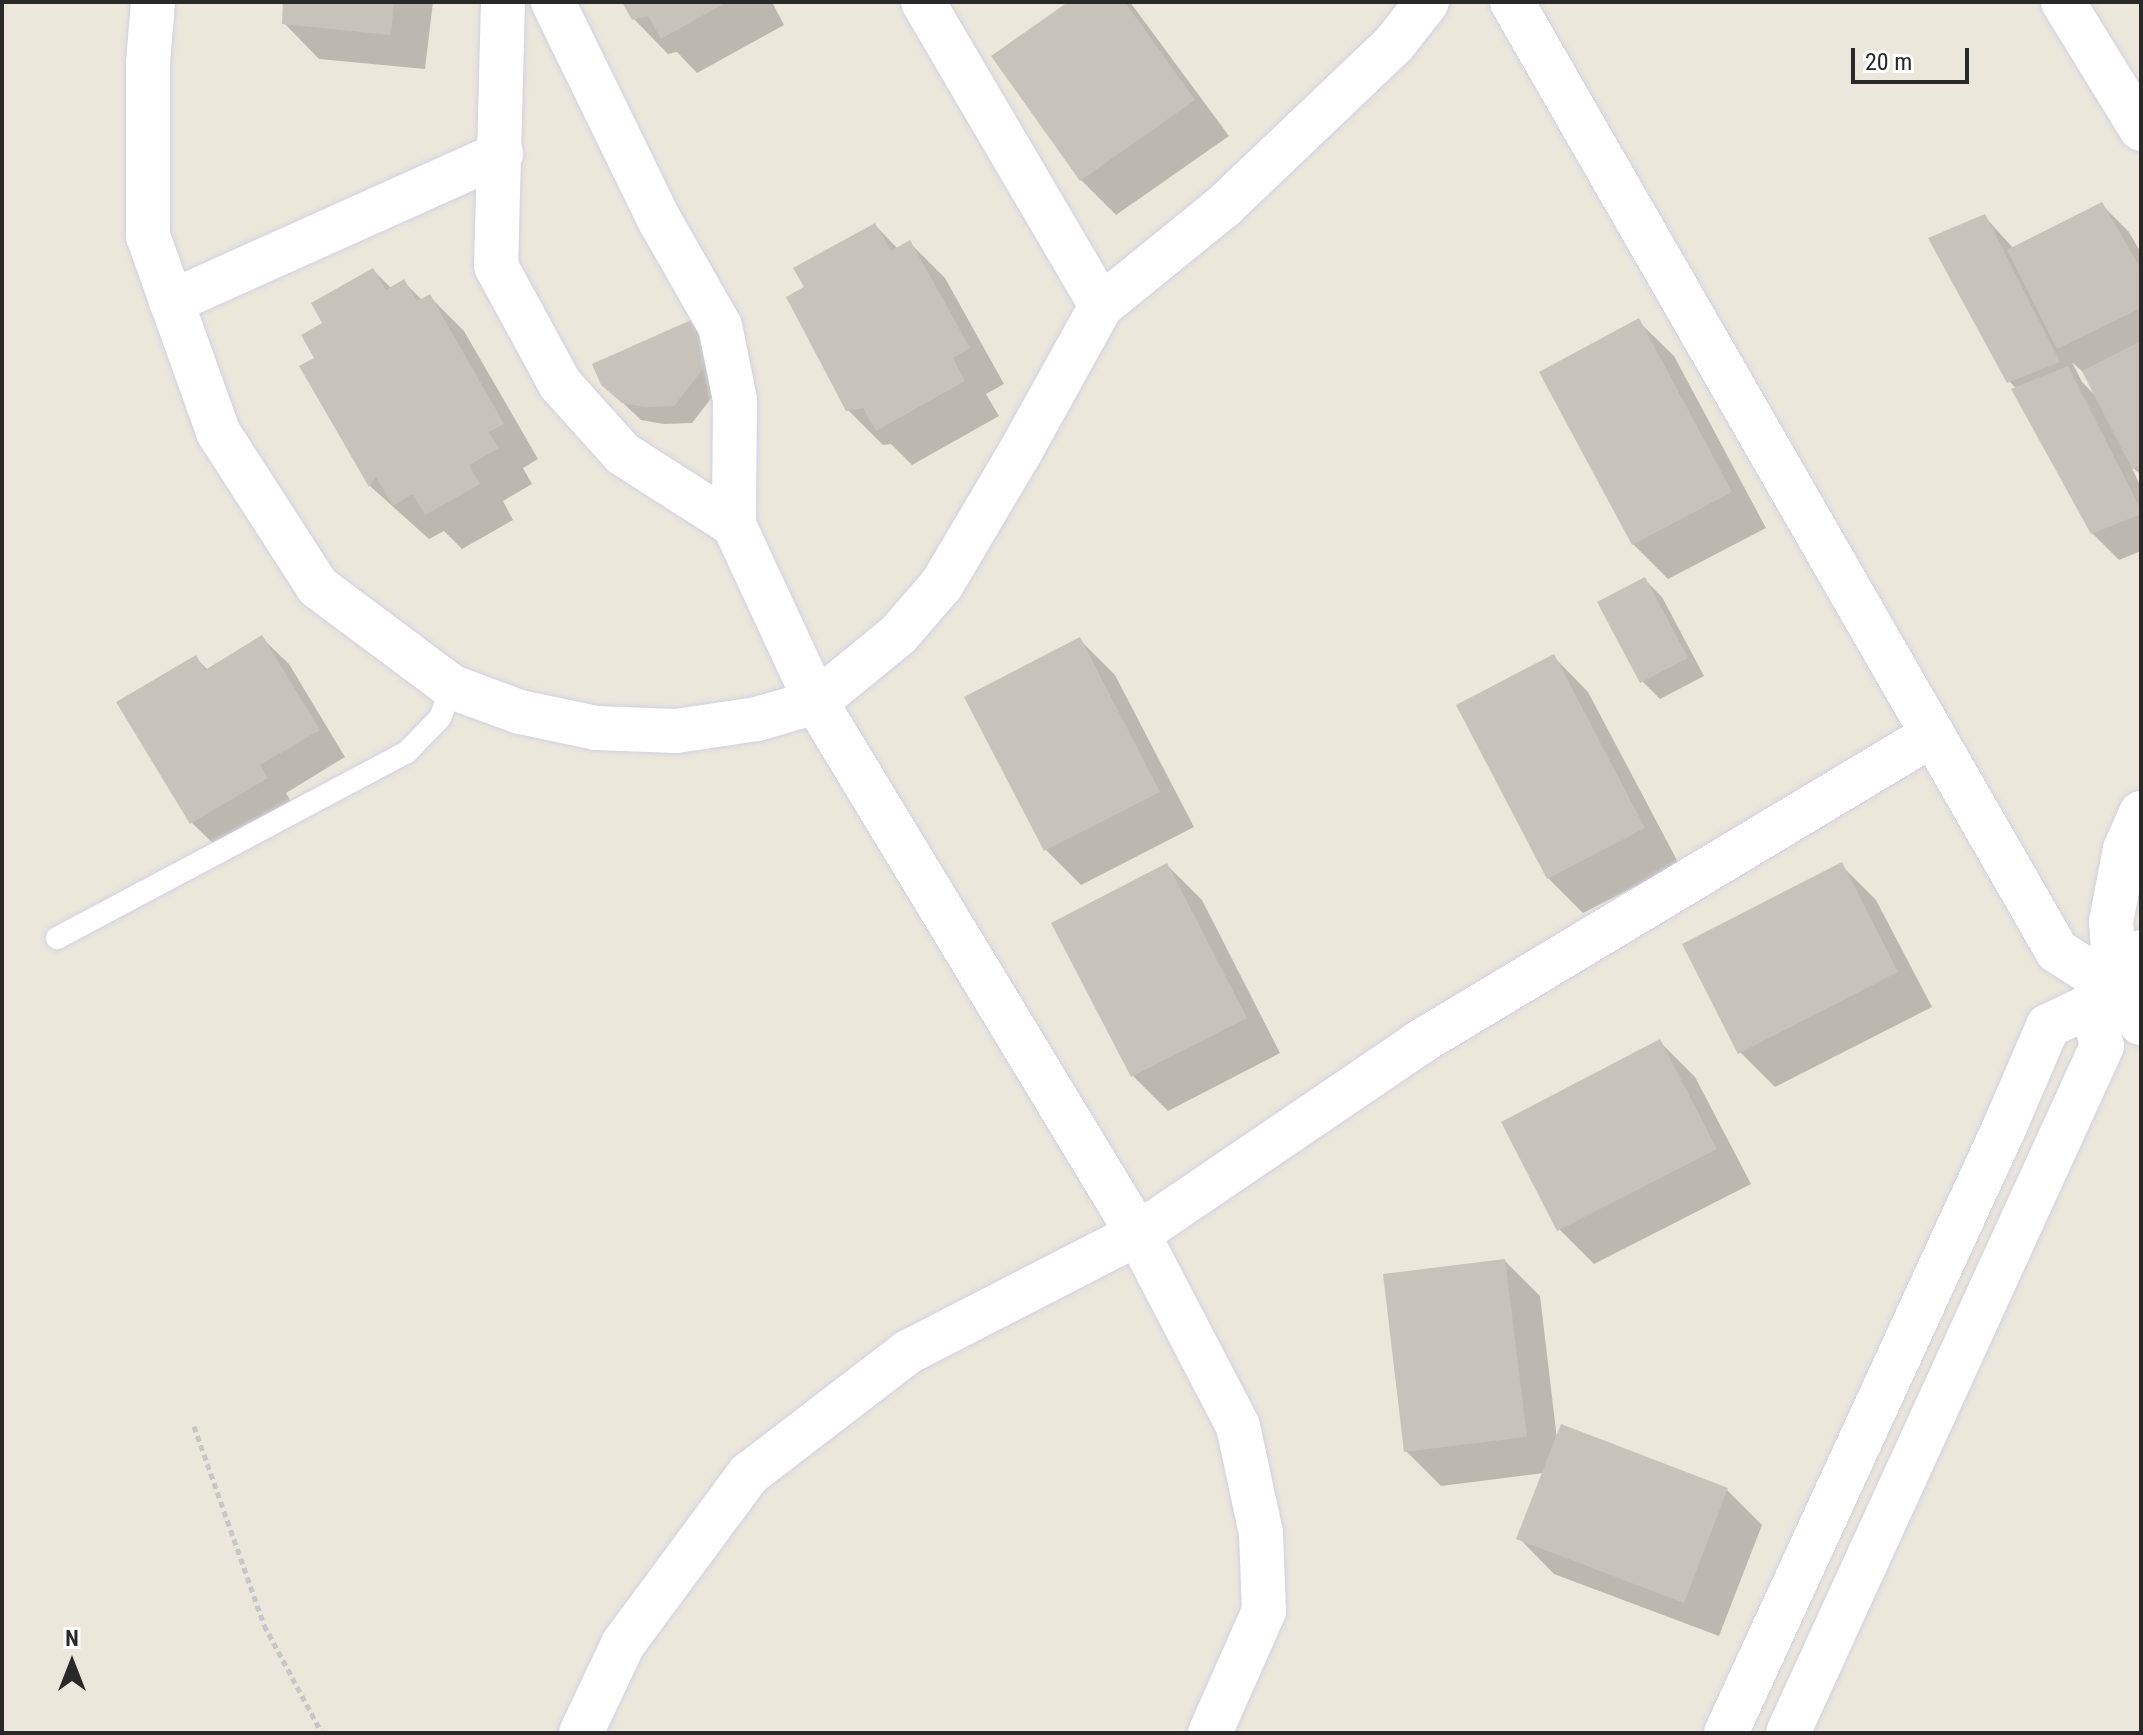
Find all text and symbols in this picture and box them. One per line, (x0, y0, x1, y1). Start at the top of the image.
scale bar (1855, 32, 1973, 82)
text: 20 m (1865, 48, 1912, 76)
north arrow (32, 1623, 112, 1703)
text: N (65, 1626, 79, 1651)

